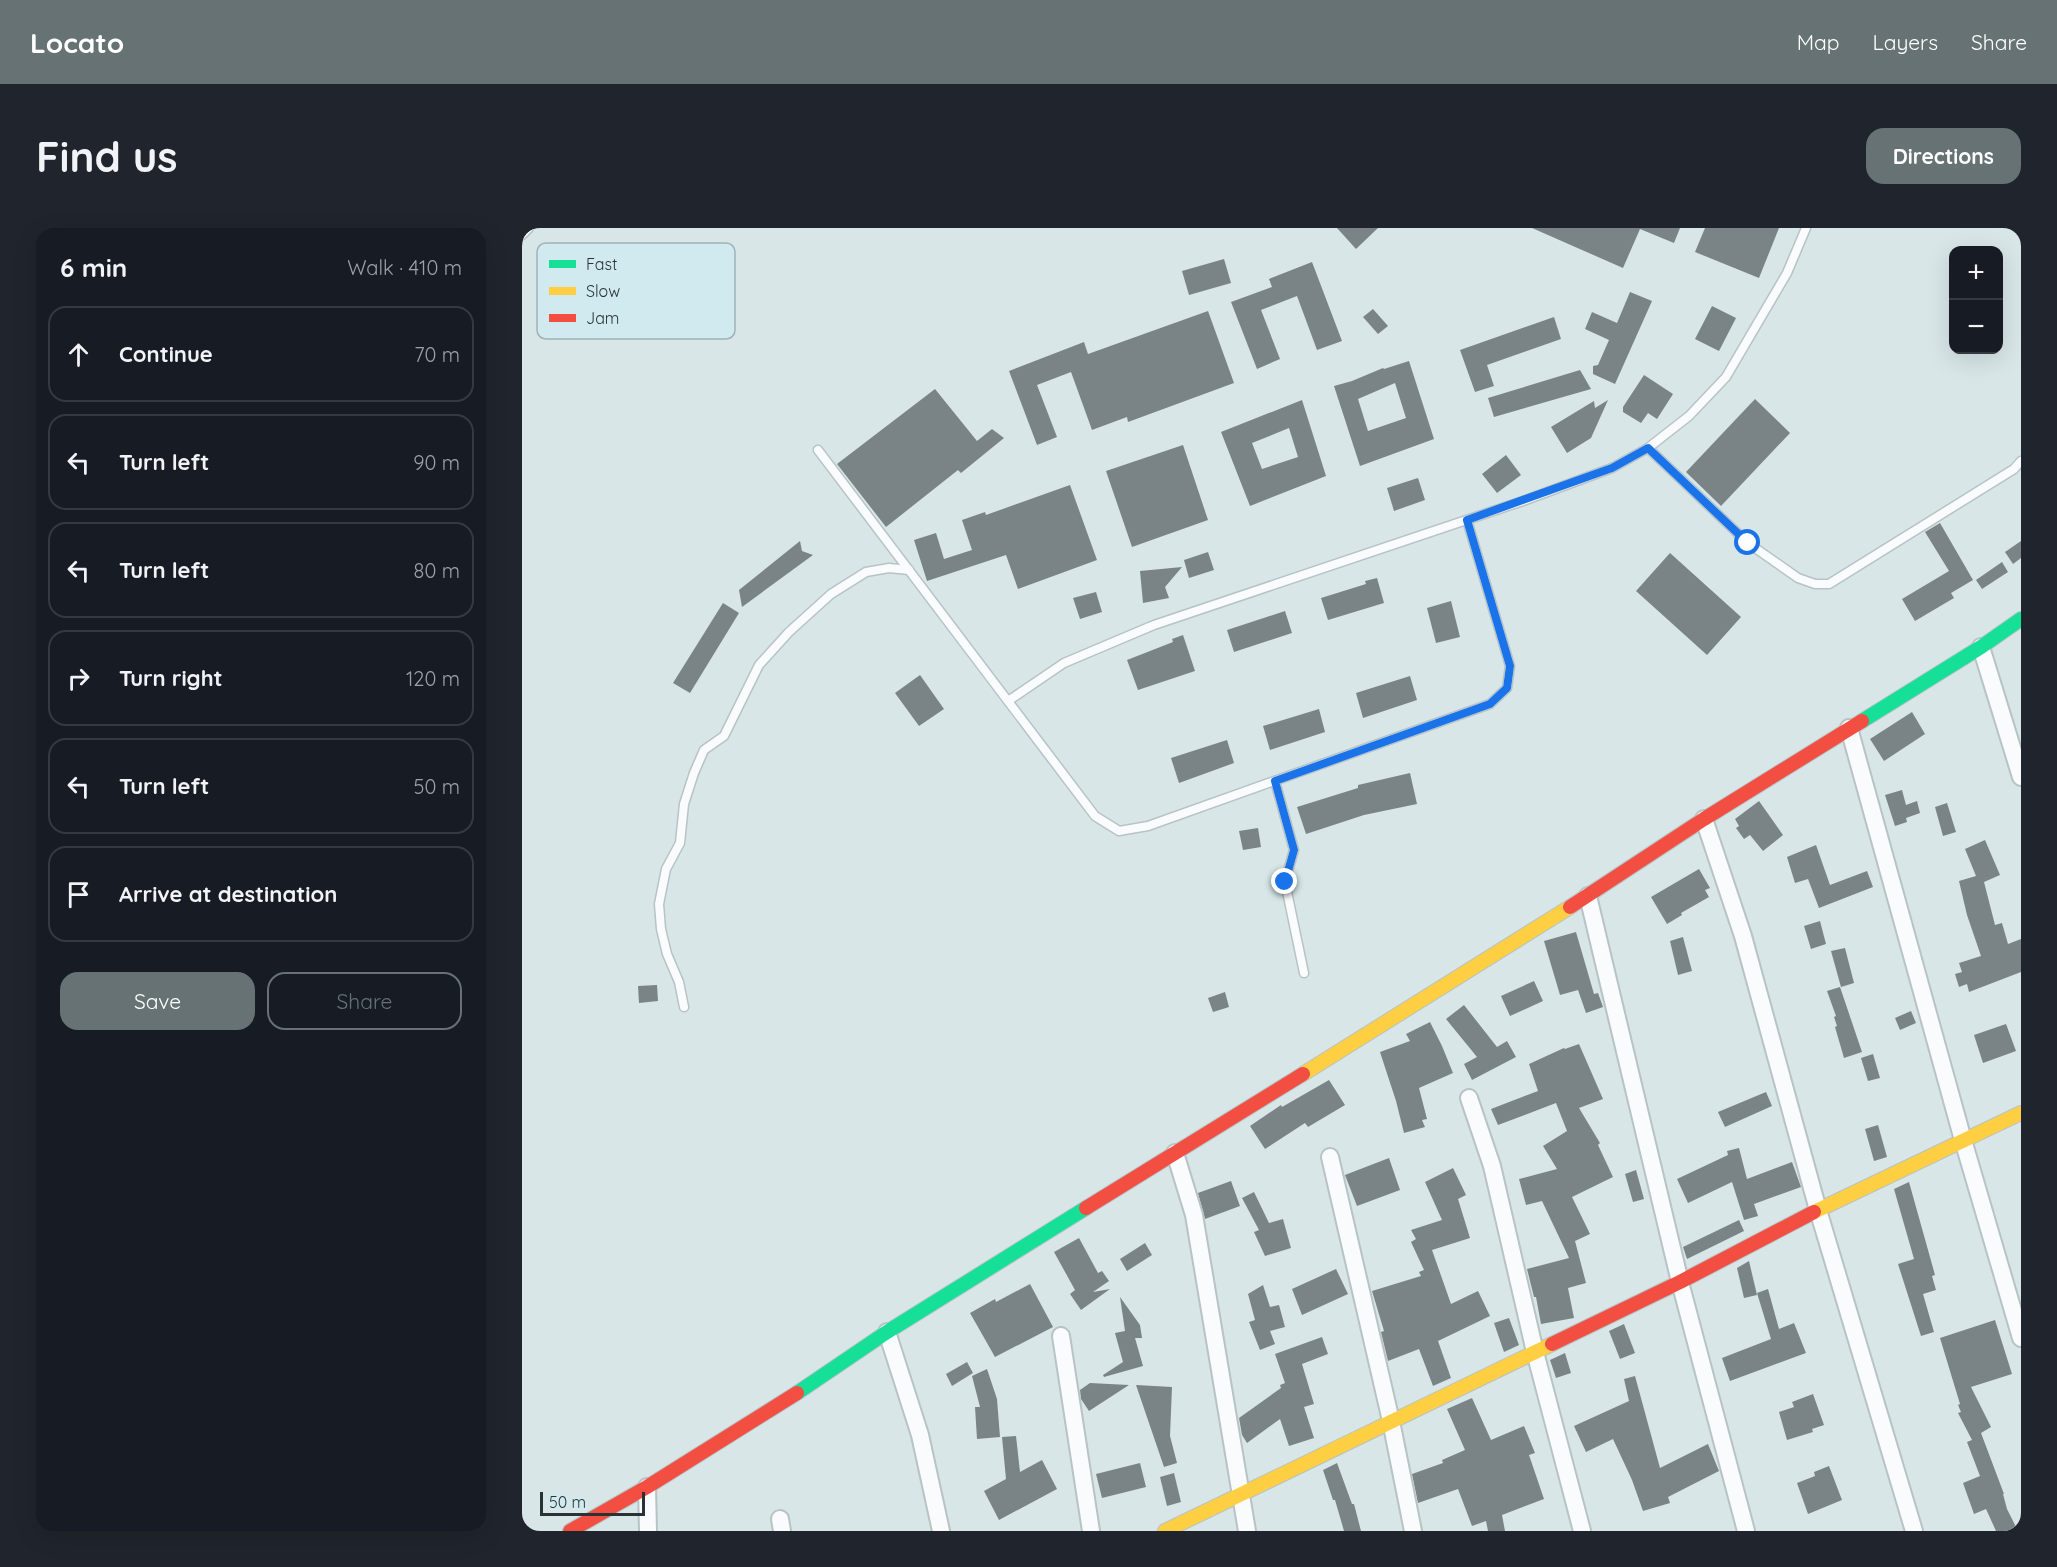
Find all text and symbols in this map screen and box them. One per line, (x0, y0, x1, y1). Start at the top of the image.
text: Locato (30, 25, 124, 60)
text: Map (1797, 29, 1840, 55)
text: Layers (1873, 29, 1938, 55)
text: Share (1971, 29, 2027, 55)
button: Directions (1866, 128, 2021, 184)
text: Find us (36, 130, 178, 183)
legend (537, 243, 735, 339)
map controls (1949, 246, 2003, 354)
button: + (1949, 246, 2003, 300)
text: 6 min (60, 251, 127, 284)
text: Fast (586, 254, 617, 274)
text: Walk · 410 m (347, 255, 462, 280)
text: Slow (586, 281, 620, 301)
button: − (1949, 300, 2003, 354)
text: Jam (586, 308, 619, 328)
icon: ahead (62, 338, 95, 371)
text: Continue (119, 340, 213, 368)
text: 70 m (414, 342, 460, 367)
icon: left (62, 446, 95, 479)
text: Turn left (119, 448, 209, 476)
text: 90 m (413, 450, 460, 475)
route start (1734, 529, 1760, 555)
icon: left (62, 554, 95, 587)
text: Turn left (119, 556, 209, 584)
text: 80 m (414, 558, 460, 583)
icon: right (62, 662, 95, 695)
text: Turn right (119, 664, 223, 692)
text: 120 m (406, 666, 460, 691)
icon: left (62, 770, 95, 803)
text: Turn left (119, 772, 209, 800)
text: 50 m (414, 774, 460, 799)
route end (1271, 868, 1297, 894)
icon: arrive (62, 878, 95, 911)
text: Arrive at destination (119, 880, 337, 908)
button: Save (60, 972, 255, 1030)
button: Share (267, 972, 462, 1030)
scale bar (540, 1489, 645, 1516)
text: 50 m (549, 1492, 586, 1512)

